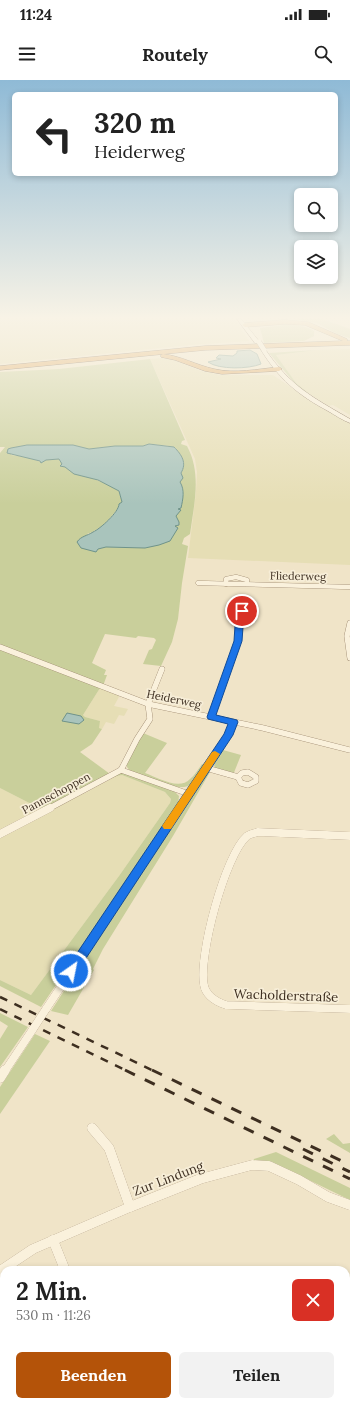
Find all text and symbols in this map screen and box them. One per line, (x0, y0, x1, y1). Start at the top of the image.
text: 11:24 (20, 5, 52, 24)
icon: menu (16, 43, 38, 65)
text: Routely (142, 43, 208, 66)
icon: search (312, 43, 334, 65)
text: 320 m (94, 105, 176, 141)
icon: left (28, 108, 80, 160)
text: Heiderweg (94, 140, 185, 163)
map controls (294, 188, 338, 284)
button: search (294, 188, 338, 232)
button: layers (294, 240, 338, 284)
street label: Fliederweg (270, 569, 327, 584)
pin (225, 594, 259, 628)
icon: arrive (231, 600, 253, 622)
street label: Heiderweg (145, 686, 203, 712)
street label: Pannschoppen (19, 769, 93, 817)
position arrow (50, 950, 92, 992)
street label: Wacholderstraße (233, 985, 339, 1006)
street label: Zur Lindung (130, 1157, 207, 1200)
text: 2 Min. (16, 1276, 87, 1307)
button: close (292, 1279, 334, 1321)
text: 530 m · 11:26 (16, 1307, 91, 1324)
button: Beenden (16, 1352, 171, 1398)
button: Teilen (179, 1352, 334, 1398)

